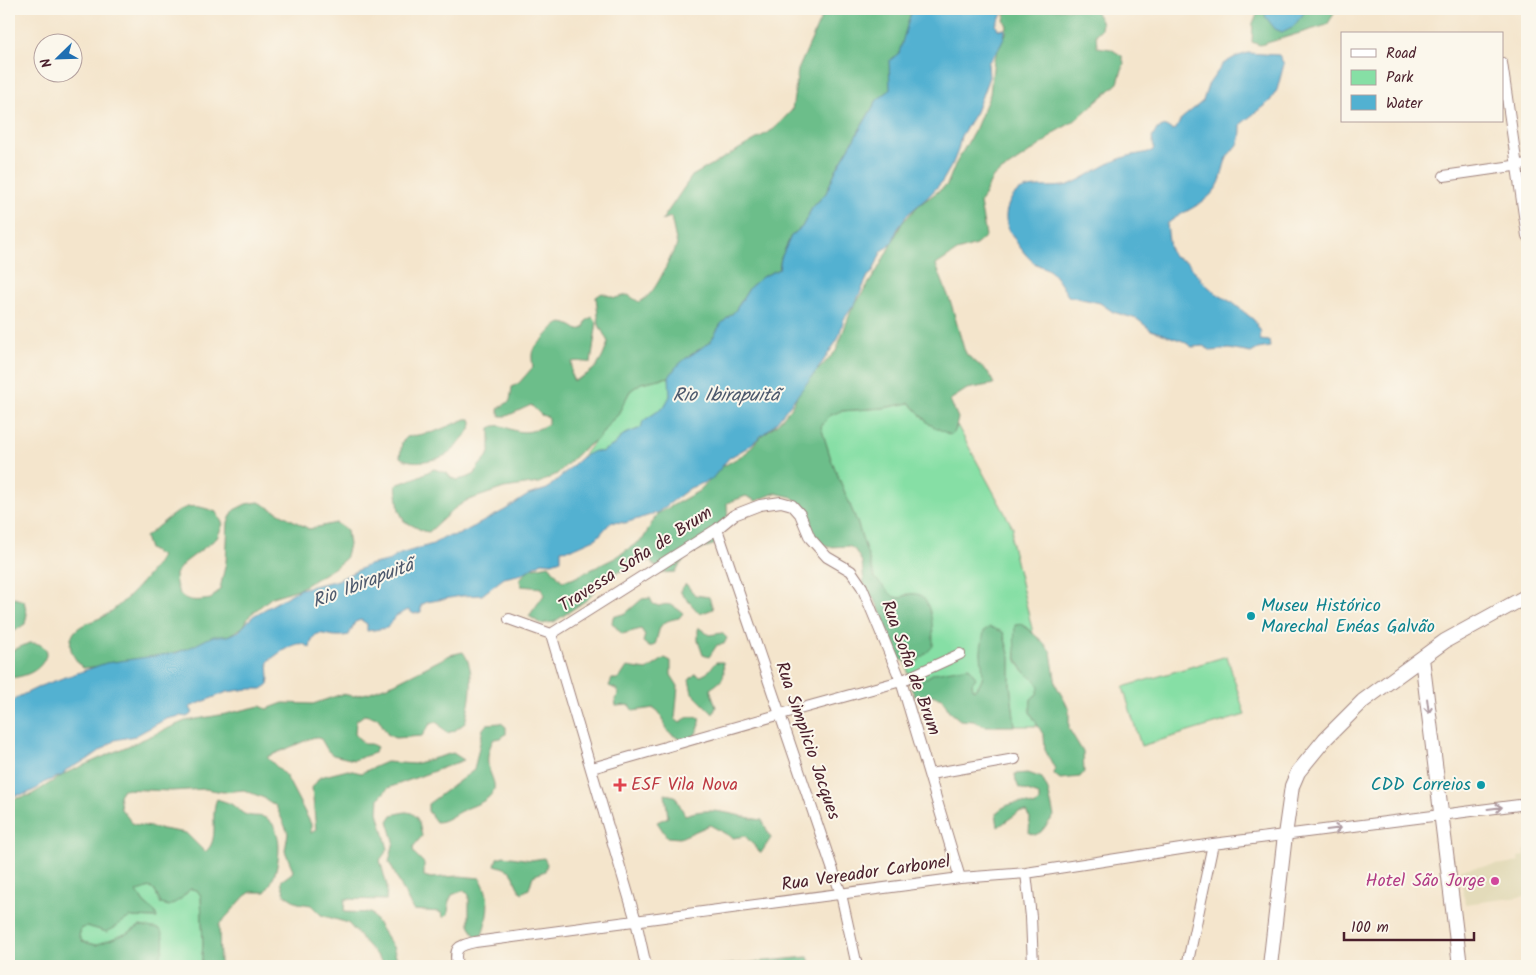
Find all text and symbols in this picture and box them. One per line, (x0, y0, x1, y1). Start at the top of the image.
north arrow (32, 32, 82, 82)
legend (1341, 32, 1504, 122)
text: Road (1386, 42, 1417, 66)
text: N (35, 54, 59, 71)
text: Park (1386, 66, 1414, 90)
text: Water (1386, 92, 1423, 116)
water label: Rio Ibirapuitã (673, 381, 784, 411)
street label: Travessa Sofia de Brum (553, 499, 719, 621)
water label: Rio Ibirapuitã (308, 549, 423, 617)
place label: Museu Histórico Marechal Enéas Galvão (1261, 592, 1435, 642)
street label: Rua Sofia de Brum (872, 596, 948, 740)
marker: Museu Histórico Marechal Enéas Galvão (1245, 610, 1257, 622)
street label: Rua Simplicio Jacques (766, 658, 848, 824)
one-way arrow (1423, 698, 1433, 714)
place label: ESF Vila Nova (631, 771, 738, 800)
place label: CDD Correios (1371, 771, 1471, 800)
marker: ESF Vila Nova (613, 778, 627, 792)
marker: CDD Correios (1475, 779, 1487, 791)
one-way arrow (1487, 803, 1503, 813)
one-way arrow (1325, 824, 1341, 834)
street label: Rua Vereador Carbonel (780, 848, 953, 900)
place label: Hotel São Jorge (1365, 867, 1485, 896)
marker: Hotel São Jorge (1489, 875, 1501, 887)
scale bar (1344, 910, 1474, 942)
text: 100 m (1351, 916, 1389, 940)

